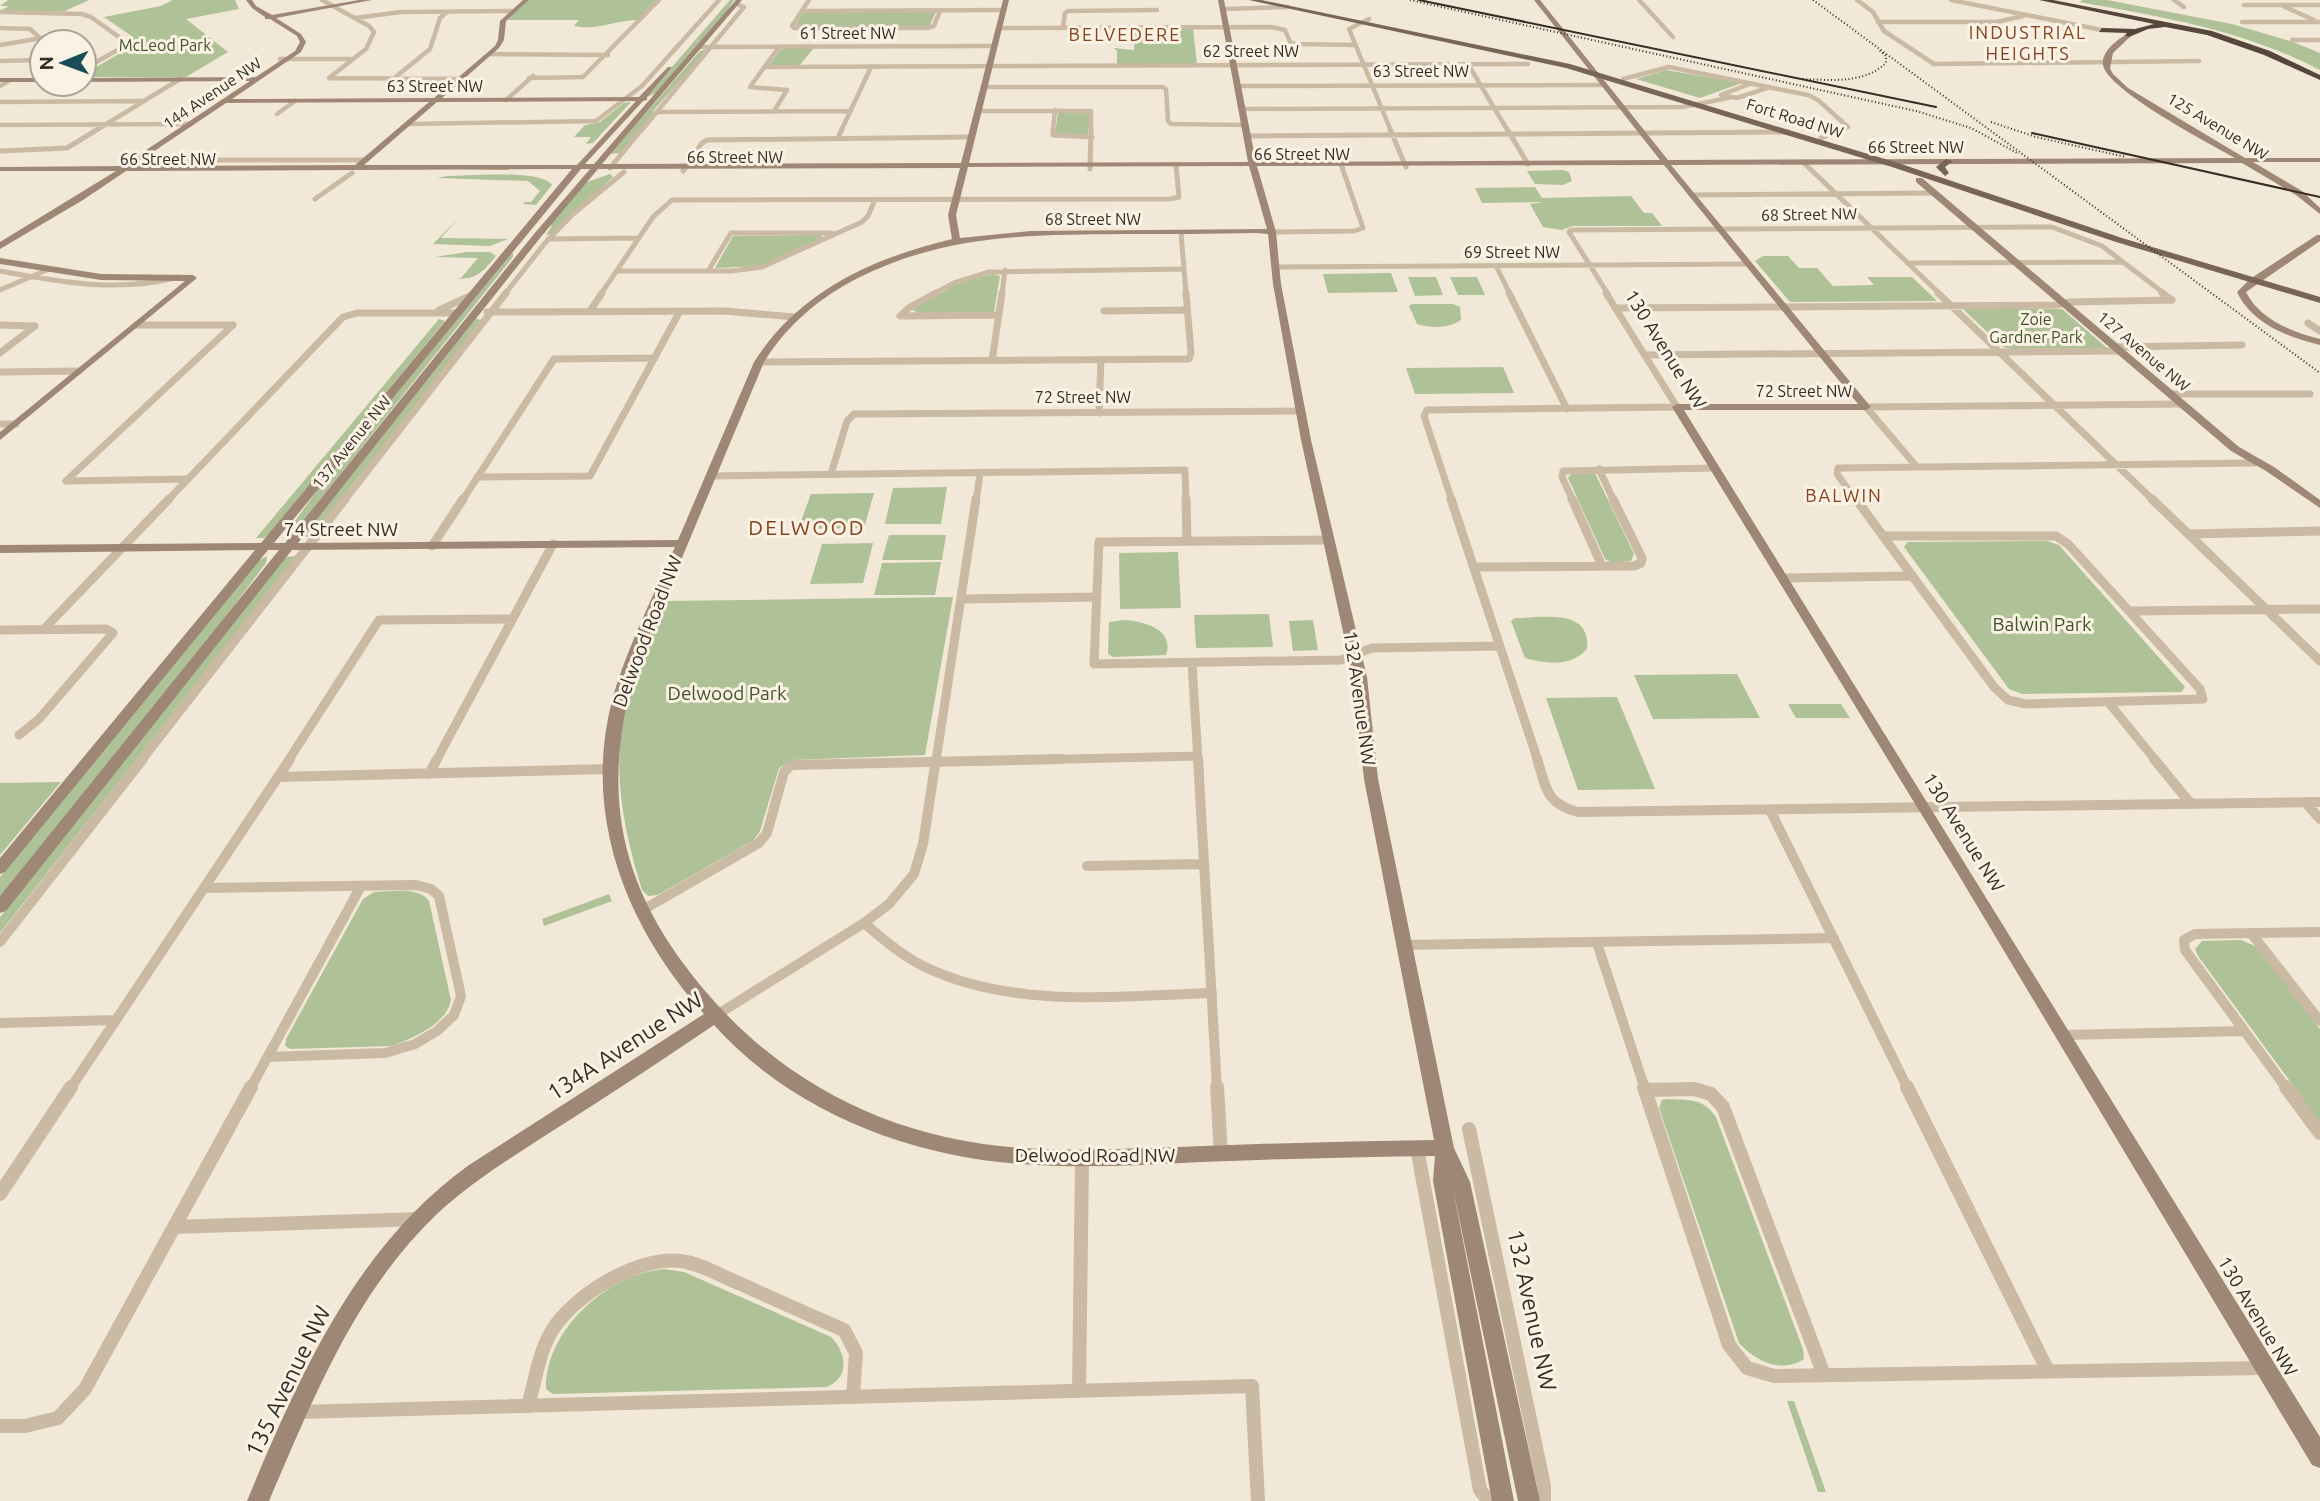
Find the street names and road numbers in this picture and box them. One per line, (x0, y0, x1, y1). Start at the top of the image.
street label: 61 Street NW (800, 24, 896, 42)
street label: 62 Street NW (1203, 42, 1299, 60)
street label: 144 Avenue NW (159, 53, 265, 132)
street label: 63 Street NW (1373, 62, 1469, 80)
street label: 63 Street NW (387, 77, 483, 95)
street label: 125 Avenue NW (2164, 89, 2272, 163)
street label: Fort Road NW (1744, 95, 1846, 141)
street label: 66 Street NW (1868, 138, 1964, 156)
street label: 66 Street NW (1254, 145, 1350, 163)
street label: 66 Street NW (687, 148, 783, 166)
street label: 66 Street NW (120, 150, 216, 168)
street label: 68 Street NW (1761, 204, 1857, 224)
street label: 68 Street NW (1045, 210, 1141, 228)
street label: 69 Street NW (1464, 243, 1560, 261)
street label: 130 Avenue NW (1621, 286, 1711, 412)
street label: 127 Avenue NW (2094, 307, 2194, 395)
street label: 72 Street NW (1756, 382, 1852, 400)
street label: 72 Street NW (1035, 388, 1131, 406)
street label: 137 Avenue NW (308, 392, 394, 492)
street label: 74 Street NW (284, 518, 398, 540)
street label: Delwood Road NW (608, 552, 686, 710)
street label: 132 Avenue NW (1340, 629, 1380, 767)
street label: 130 Avenue NW (1919, 769, 2009, 895)
street label: 134A Avenue NW (543, 986, 707, 1105)
street label: Delwood Road NW (1015, 1144, 1175, 1166)
street label: 132 Avenue NW (1503, 1227, 1562, 1393)
street label: 130 Avenue NW (2214, 1252, 2302, 1380)
street label: 135 Avenue NW (240, 1301, 335, 1460)

